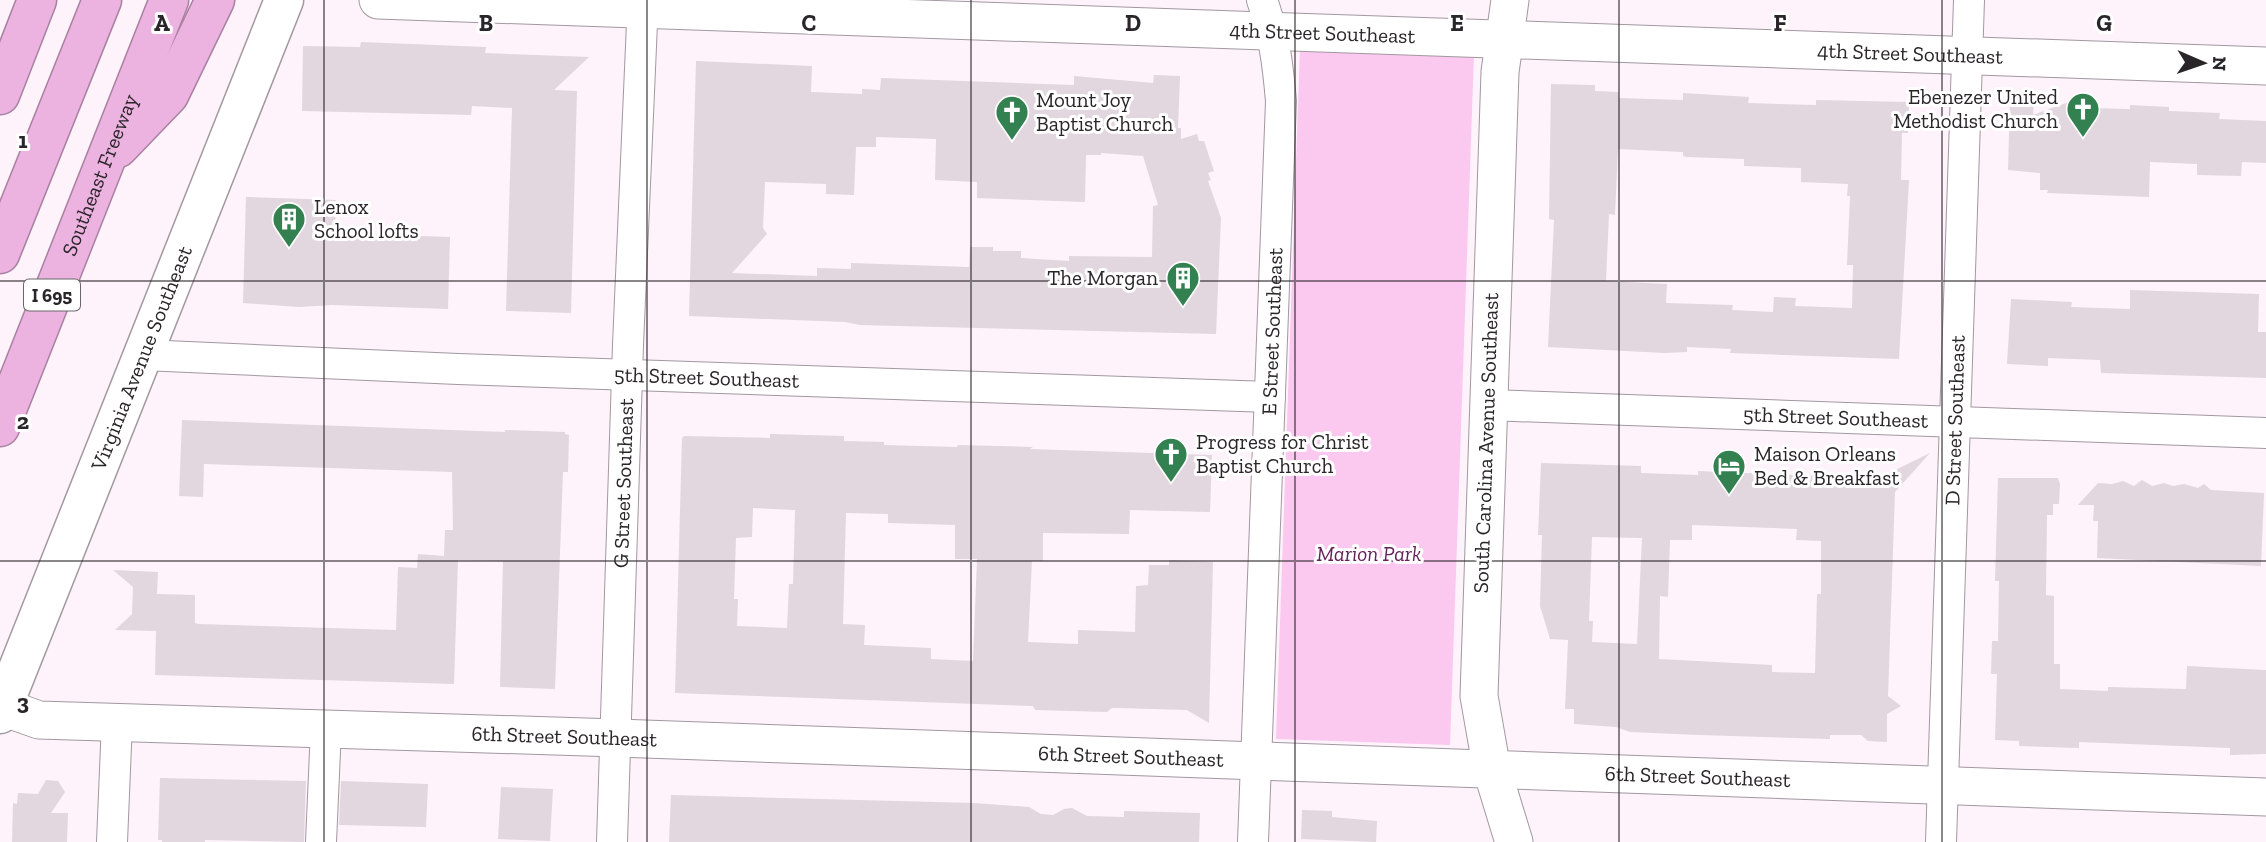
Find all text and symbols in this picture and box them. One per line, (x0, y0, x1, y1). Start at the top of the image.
text: A (154, 9, 170, 37)
text: B (479, 9, 493, 37)
text: C (802, 9, 816, 37)
text: D (1125, 9, 1141, 37)
text: E (1450, 9, 1464, 37)
text: F (1773, 9, 1787, 37)
text: G (2096, 9, 2112, 37)
street label: 4th Street Southeast (1229, 17, 1416, 48)
north arrow (2168, 28, 2238, 98)
street label: 4th Street Southeast (1817, 37, 2004, 69)
text: N (2208, 56, 2231, 71)
place label: Ebenezer United Methodist Church (1893, 84, 2058, 133)
place label: Mount Joy Baptist Church (1036, 87, 1173, 136)
street label: Southeast Freeway (56, 90, 143, 259)
church icon: Ebenezer United Methodist Church (2064, 90, 2102, 139)
church icon: Mount Joy Baptist Church (993, 93, 1031, 142)
text: 1 (18, 126, 28, 154)
place label: Lenox School lofts (314, 194, 419, 243)
building icon: Lenox School lofts (270, 200, 308, 249)
street label: Virginia Avenue Southeast (85, 242, 197, 475)
street label: E Street Southeast (1256, 247, 1287, 416)
building icon: The Morgan (1164, 259, 1202, 308)
place label: The Morgan (1047, 265, 1158, 290)
road number: I 695 (24, 280, 80, 310)
street label: South Carolina Avenue Southeast (1468, 292, 1503, 594)
street label: D Street Southeast (1939, 335, 1970, 506)
street label: 5th Street Southeast (613, 361, 800, 393)
street label: G Street Southeast (608, 398, 638, 568)
street label: 5th Street Southeast (1743, 401, 1929, 433)
text: 2 (17, 407, 29, 435)
place label: Progress for Christ Baptist Church (1196, 429, 1369, 478)
church icon: Progress for Christ Baptist Church (1152, 435, 1190, 484)
place label: Maison Orleans Bed & Breakfast (1754, 441, 1899, 490)
hotel icon: Maison Orleans Bed & Breakfast (1710, 447, 1748, 496)
park label: Marion Park (1317, 541, 1421, 566)
text: 3 (17, 688, 29, 716)
street label: 6th Street Southeast (471, 720, 658, 751)
street label: 6th Street Southeast (1038, 740, 1224, 772)
street label: 6th Street Southeast (1604, 760, 1791, 792)

